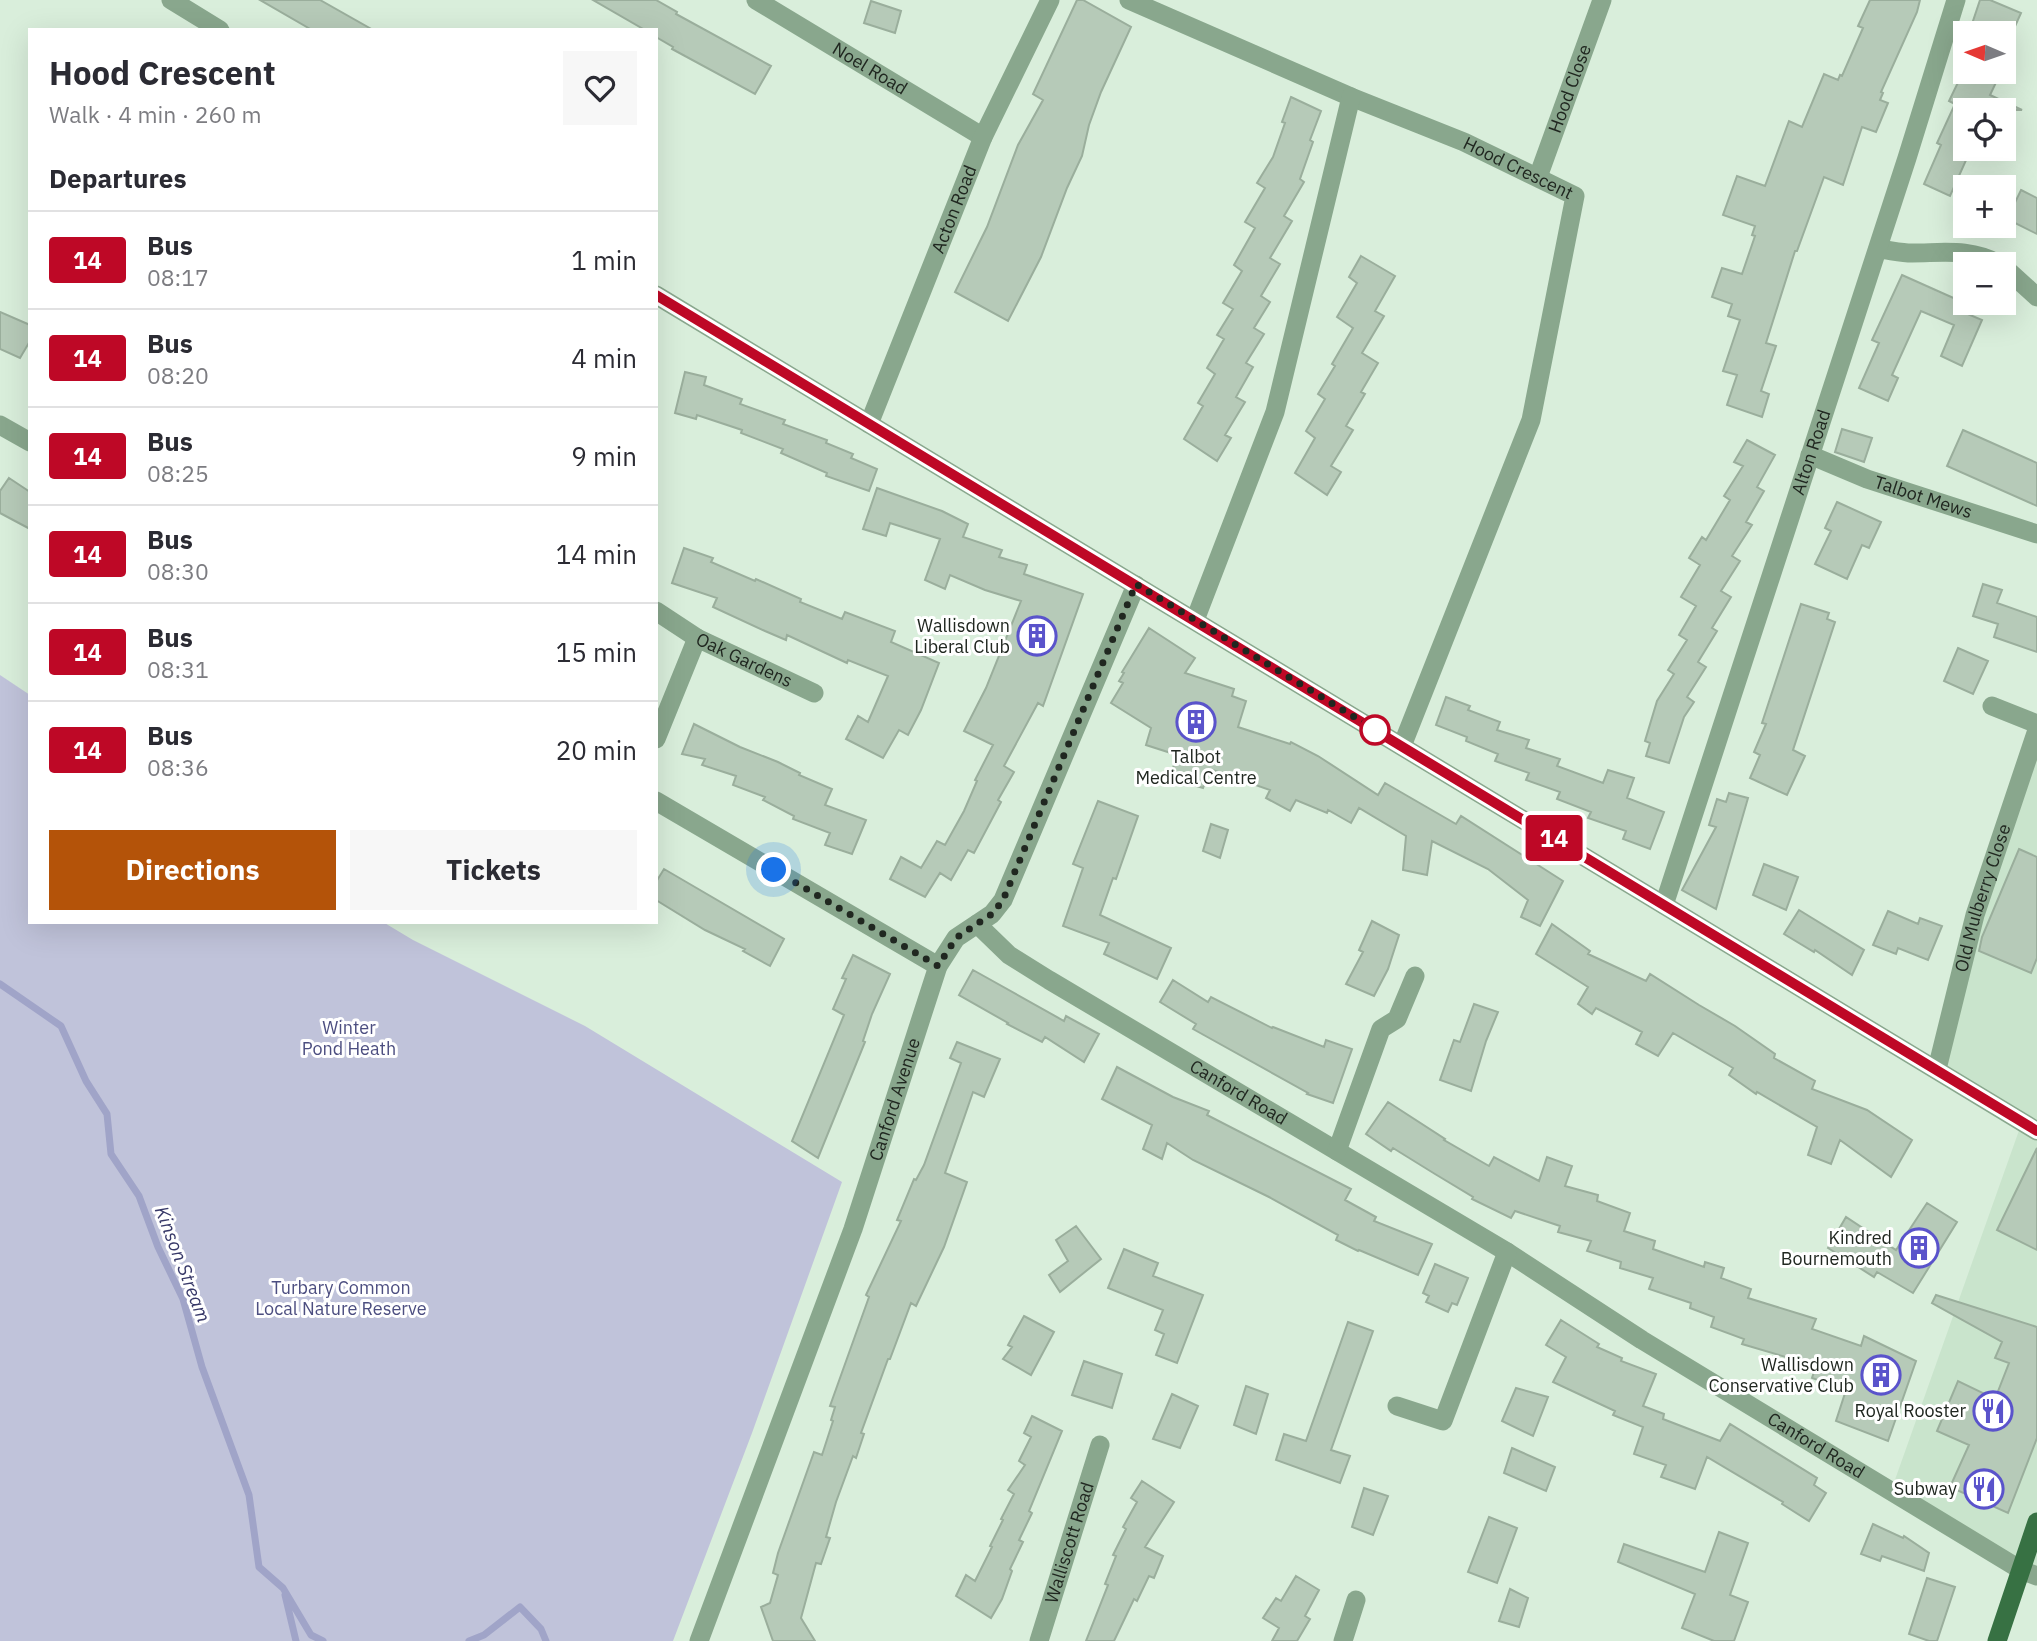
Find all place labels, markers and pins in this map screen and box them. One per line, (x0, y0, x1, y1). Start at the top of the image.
place label: Wallisdown Liberal Club (914, 614, 1010, 658)
building icon: Wallisdown Liberal Club (1016, 615, 1058, 657)
building icon: Talbot Medical Centre (1175, 701, 1217, 743)
unlabelled marker (1360, 715, 1390, 745)
place label: Talbot Medical Centre (1135, 745, 1257, 789)
place label: Kindred Bournemouth (1781, 1226, 1892, 1270)
building icon: Kindred Bournemouth (1898, 1227, 1940, 1269)
place label: Wallisdown Conservative Club (1708, 1353, 1854, 1397)
building icon: Wallisdown Conservative Club (1860, 1354, 1902, 1396)
restaurant icon: Royal Rooster (1972, 1390, 2014, 1432)
place label: Royal Rooster (1854, 1399, 1966, 1422)
restaurant icon: Subway (1963, 1468, 2005, 1510)
place label: Subway (1894, 1477, 1957, 1500)

